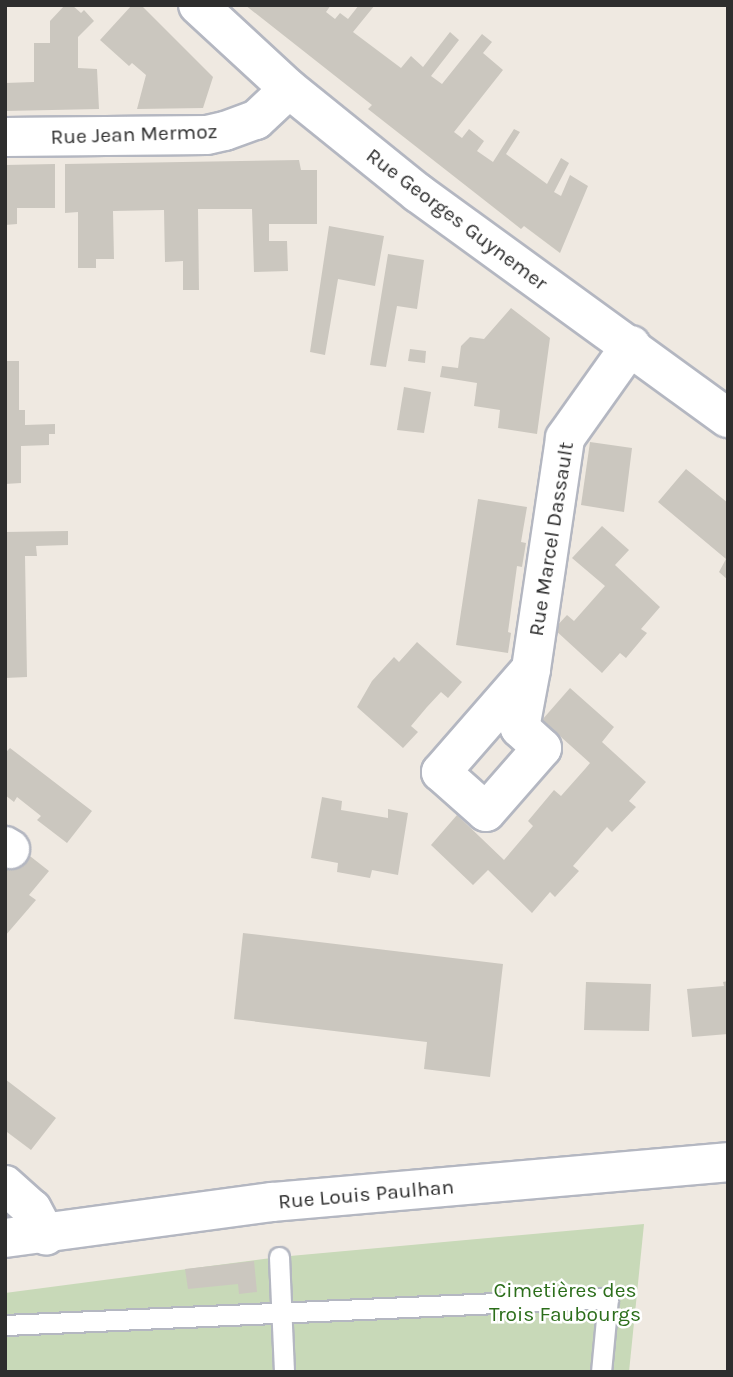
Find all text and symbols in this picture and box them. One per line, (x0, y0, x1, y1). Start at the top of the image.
street label: Rue Jean Mermoz (50, 118, 218, 150)
street label: Rue Georges Guynemer (361, 143, 553, 295)
street label: Rue Marcel Dassault (523, 440, 579, 638)
street label: Rue Louis Paulhan (277, 1174, 455, 1214)
park label: Cimetières des Trois Faubourgs (489, 1277, 641, 1327)

